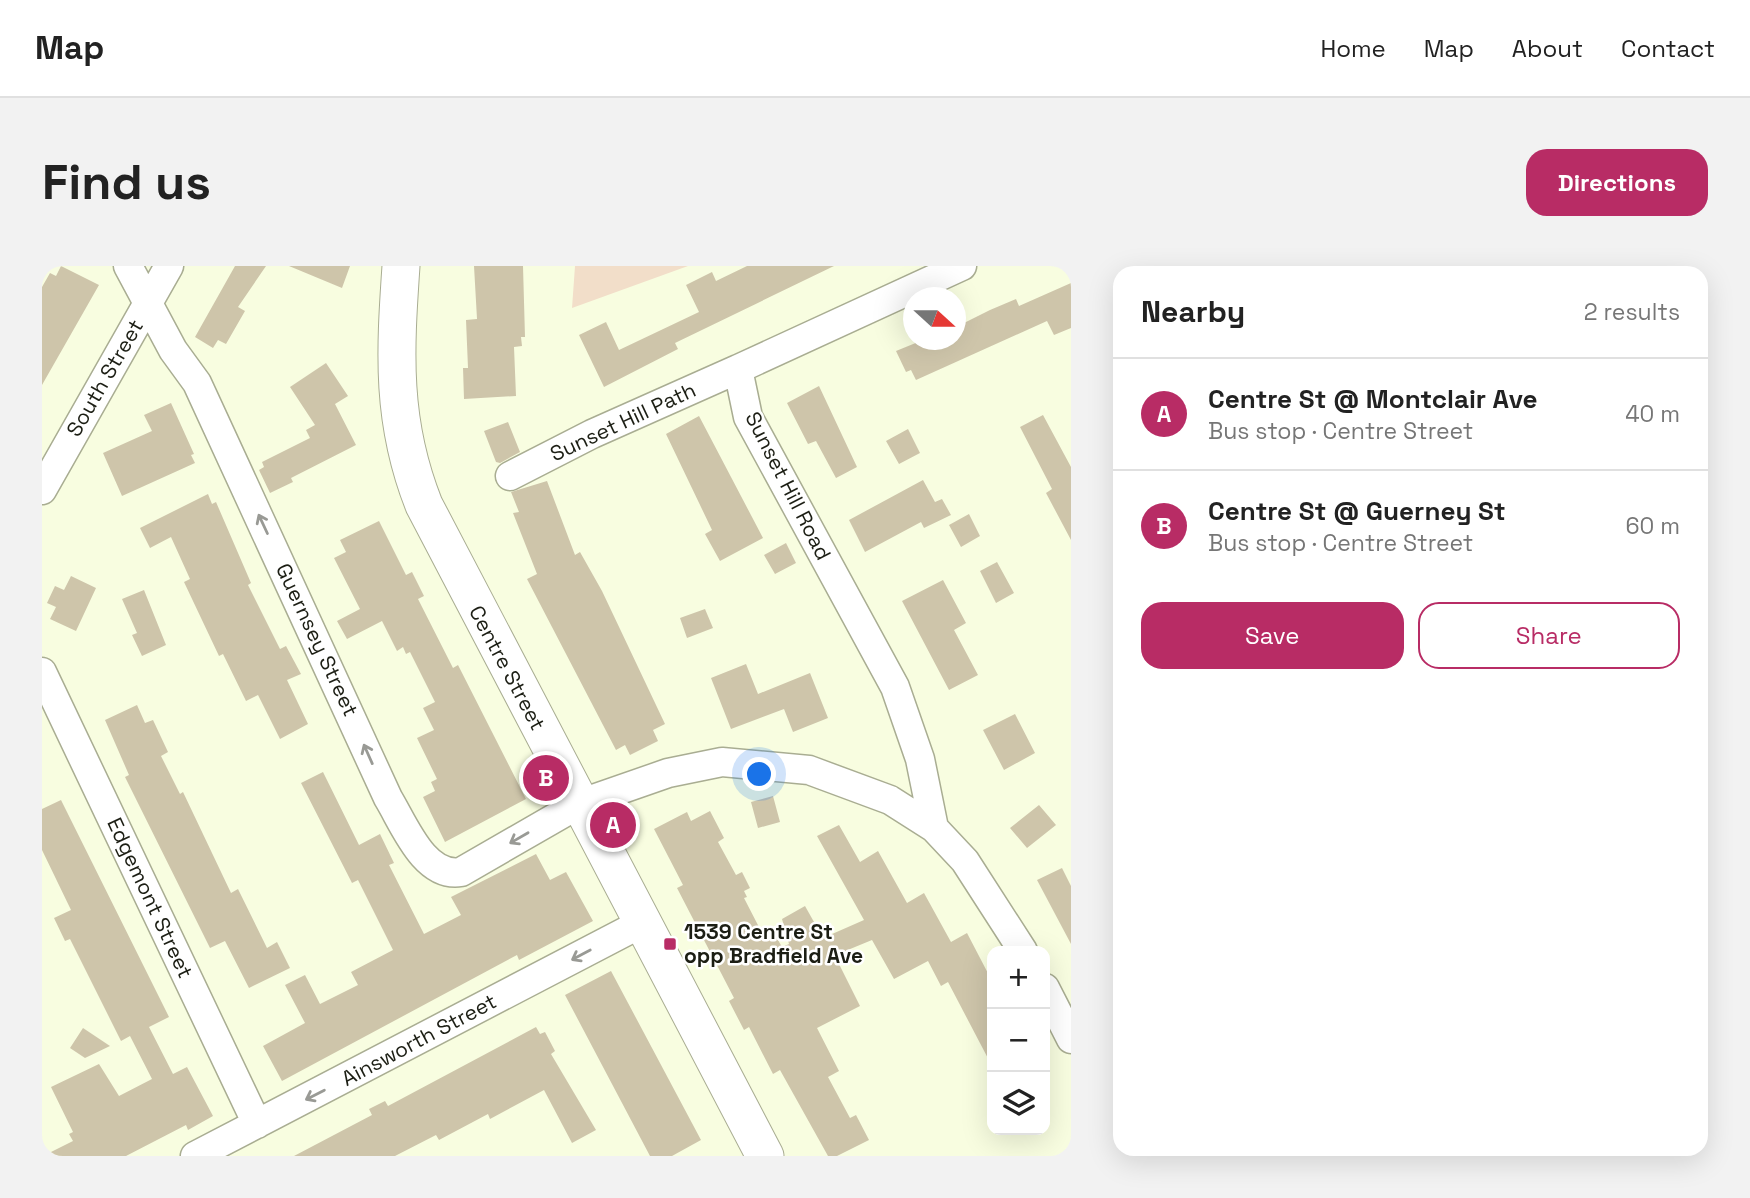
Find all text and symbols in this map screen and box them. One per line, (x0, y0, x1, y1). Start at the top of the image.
text: Map (35, 27, 104, 69)
text: Home (1320, 33, 1386, 64)
text: Map (1424, 33, 1474, 64)
text: About (1512, 33, 1583, 64)
text: Contact (1621, 33, 1715, 64)
button: Directions (1526, 149, 1708, 216)
text: Find us (42, 151, 211, 213)
north arrow (903, 287, 966, 350)
text: Nearby (1141, 292, 1245, 331)
text: 2 results (1584, 297, 1680, 327)
street label: South Street (60, 314, 149, 441)
street label: Sunset Hill Path (546, 376, 700, 467)
text: Centre St @ Montclair Ave (1208, 382, 1538, 416)
text: A (1157, 399, 1171, 429)
text: 40 m (1625, 399, 1680, 429)
street label: Sunset Hill Road (739, 407, 837, 564)
text: Bus stop · Centre Street (1208, 416, 1473, 446)
text: Centre St @ Guerney St (1208, 494, 1506, 528)
text: B (1156, 511, 1172, 541)
text: 60 m (1625, 511, 1680, 541)
one-way arrow (256, 514, 269, 536)
text: Bus stop · Centre Street (1208, 528, 1473, 558)
street label: Guernsey Street (270, 559, 365, 721)
street label: Centre Street (463, 601, 552, 735)
button: Save (1141, 602, 1404, 669)
button: Share (1418, 602, 1680, 669)
one-way arrow (361, 743, 374, 765)
pin: B (523, 752, 569, 804)
your location (742, 757, 776, 791)
pin: A (590, 799, 636, 851)
street label: Edgemont Street (101, 813, 199, 982)
one-way arrow (510, 831, 530, 845)
place label: 1539 Centre St opp Bradfield Ave (684, 918, 863, 969)
marker: 1539 Centre St opp Bradfield Ave (662, 936, 678, 952)
map controls (987, 946, 1050, 1135)
button: + (987, 946, 1050, 1009)
one-way arrow (572, 948, 592, 962)
street label: Ainsworth Street (337, 987, 501, 1092)
button: − (987, 1009, 1050, 1072)
button: layers (987, 1072, 1050, 1135)
one-way arrow (305, 1088, 326, 1102)

